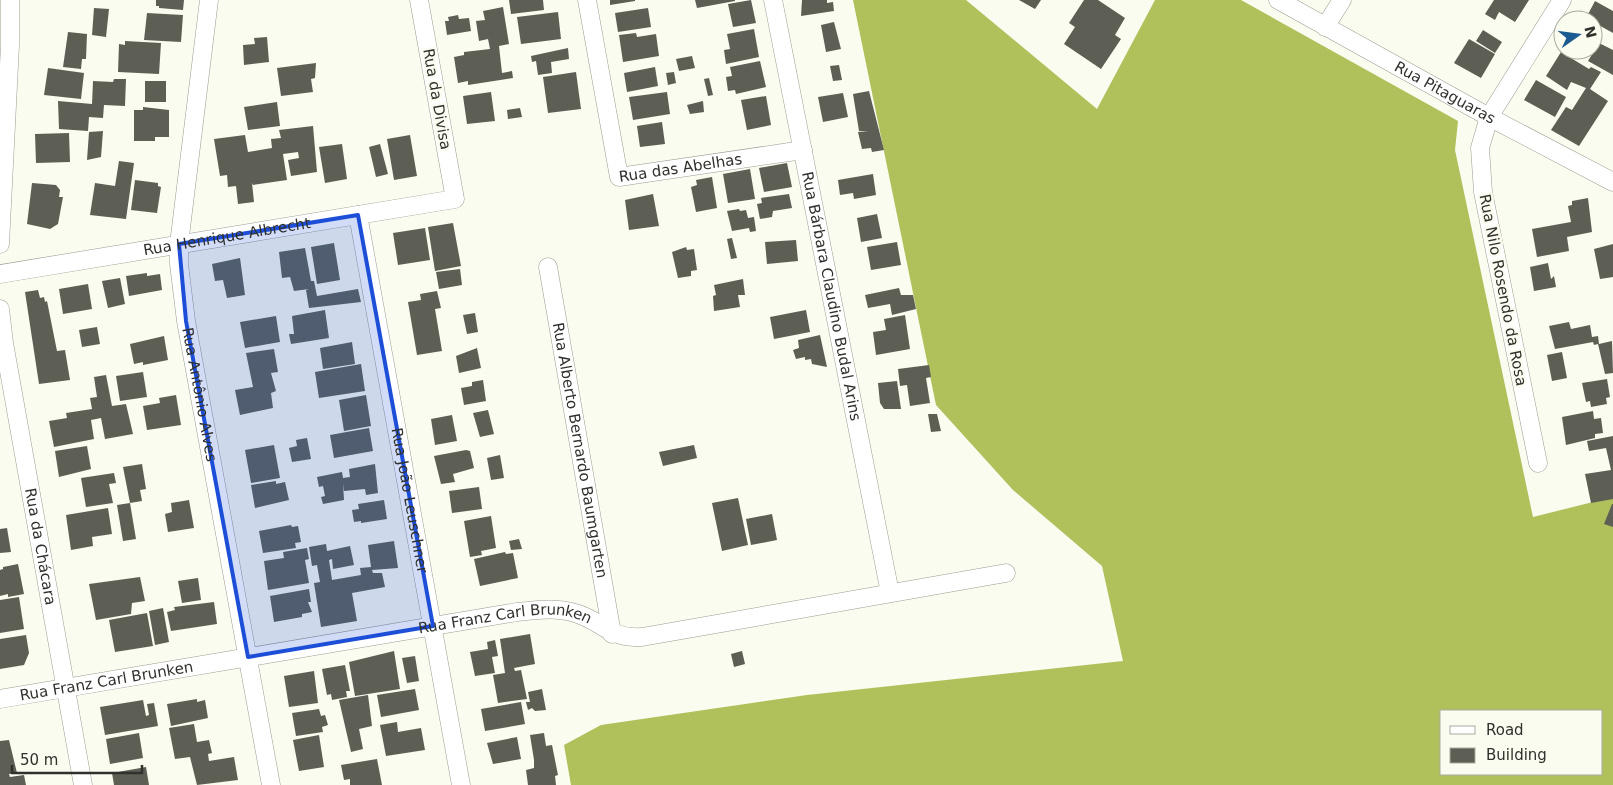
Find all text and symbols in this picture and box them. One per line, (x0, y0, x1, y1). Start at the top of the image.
north arrow (1553, 10, 1603, 60)
text: N (1581, 24, 1600, 39)
street label: Rua da Divisa (419, 47, 455, 151)
street label: Rua Pitaguaras (1391, 57, 1499, 128)
street label: Rua das Abelhas (618, 150, 743, 186)
street label: Rua Bárbara Claudino Budal Arins (798, 170, 865, 423)
street label: Rua Nilo Rosendo da Rosa (1476, 193, 1530, 387)
street label: Rua Henrique Albrecht (142, 214, 312, 259)
street label: Rua Alberto Bernardo Baumgarten (549, 321, 611, 579)
street label: Rua Antônio Alves (178, 326, 221, 463)
street label: Rua João Leuschner (388, 426, 432, 575)
street label: Rua da Chácara (21, 486, 60, 607)
street label: Rua Franz Carl Brunken (417, 600, 595, 637)
street label: Rua Franz Carl Brunken (18, 658, 195, 705)
legend (1440, 710, 1603, 775)
text: Road (1486, 721, 1524, 739)
scale bar (12, 742, 142, 774)
text: Building (1486, 746, 1547, 764)
text: 50 m (20, 751, 58, 769)

